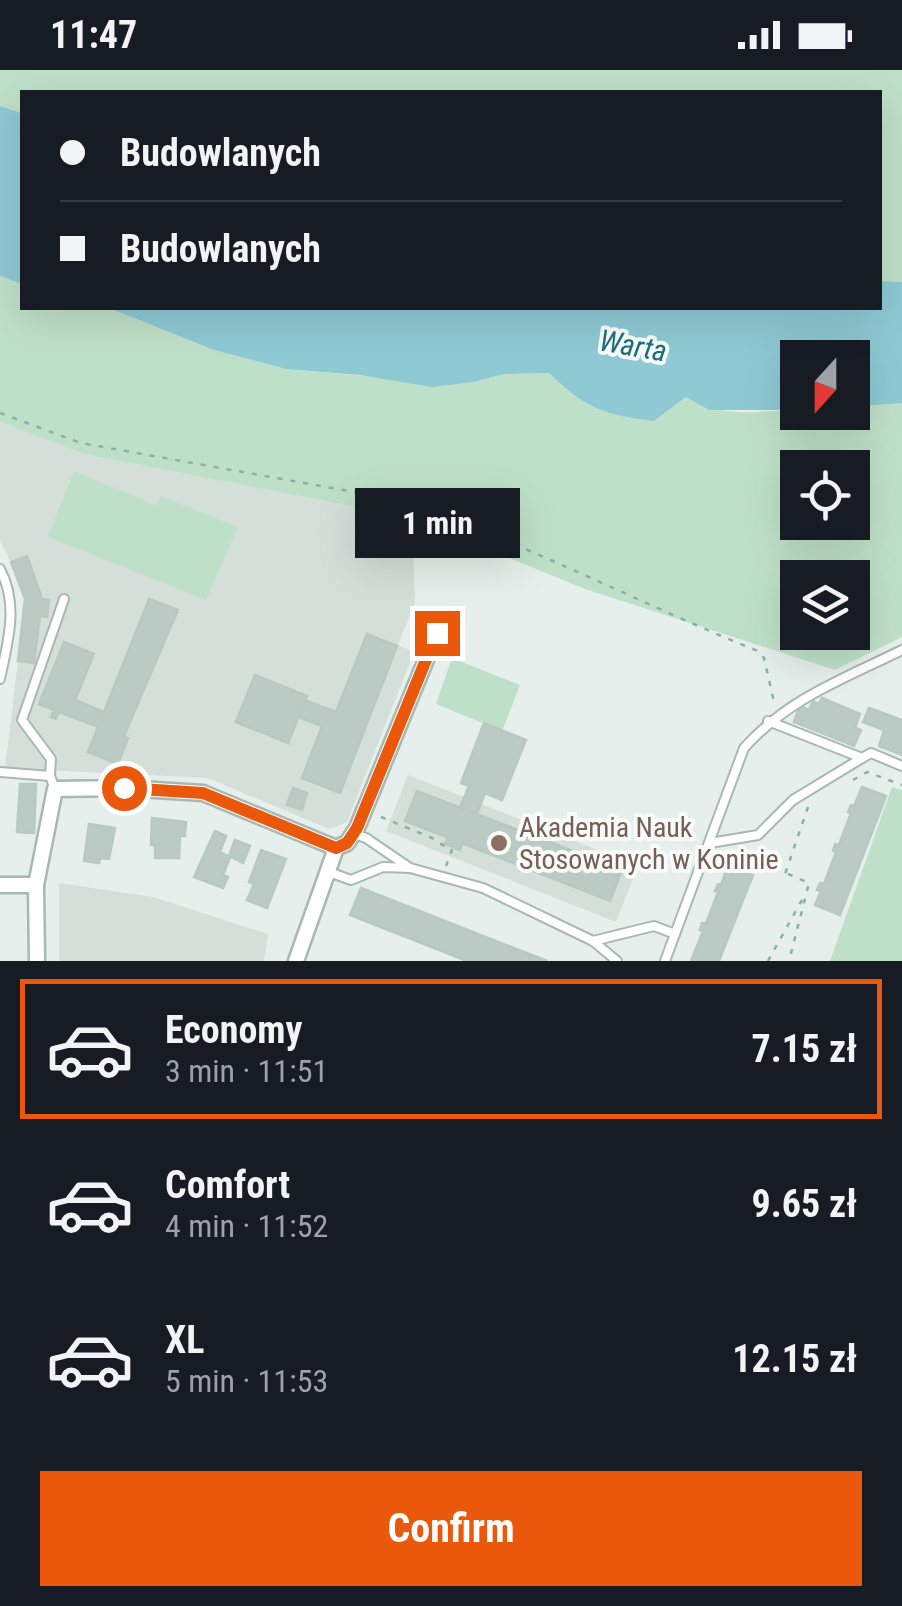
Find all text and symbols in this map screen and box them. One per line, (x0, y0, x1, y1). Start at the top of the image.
text: 11:47 (50, 13, 137, 57)
text: Budowlanych (120, 131, 321, 175)
text: Budowlanych (120, 227, 321, 271)
water label: Warta (597, 322, 670, 369)
north arrow (780, 340, 870, 430)
map controls (780, 340, 870, 650)
button: locate (780, 450, 870, 540)
callout: 1 min (354, 488, 520, 558)
text: 1 min (402, 504, 473, 542)
button: layers (780, 560, 870, 650)
route end (415, 611, 460, 656)
route start (102, 766, 147, 811)
place label: Akademia Nauk Stosowanych w Koninie (519, 811, 779, 876)
marker: Akademia Nauk Stosowanych w Koninie (488, 832, 510, 854)
icon: car (45, 1004, 135, 1094)
text: Economy (165, 1008, 302, 1052)
text: 7.15 zł (752, 1027, 857, 1071)
text: 3 min · 11:51 (165, 1052, 328, 1090)
icon: car (45, 1159, 135, 1249)
text: Comfort (165, 1163, 290, 1207)
text: 9.65 zł (752, 1182, 857, 1226)
text: 4 min · 11:52 (165, 1207, 328, 1245)
icon: car (45, 1314, 135, 1404)
text: XL (165, 1318, 204, 1362)
text: 12.15 zł (732, 1337, 857, 1381)
text: 5 min · 11:53 (165, 1362, 328, 1400)
button: Confirm (40, 1471, 862, 1586)

